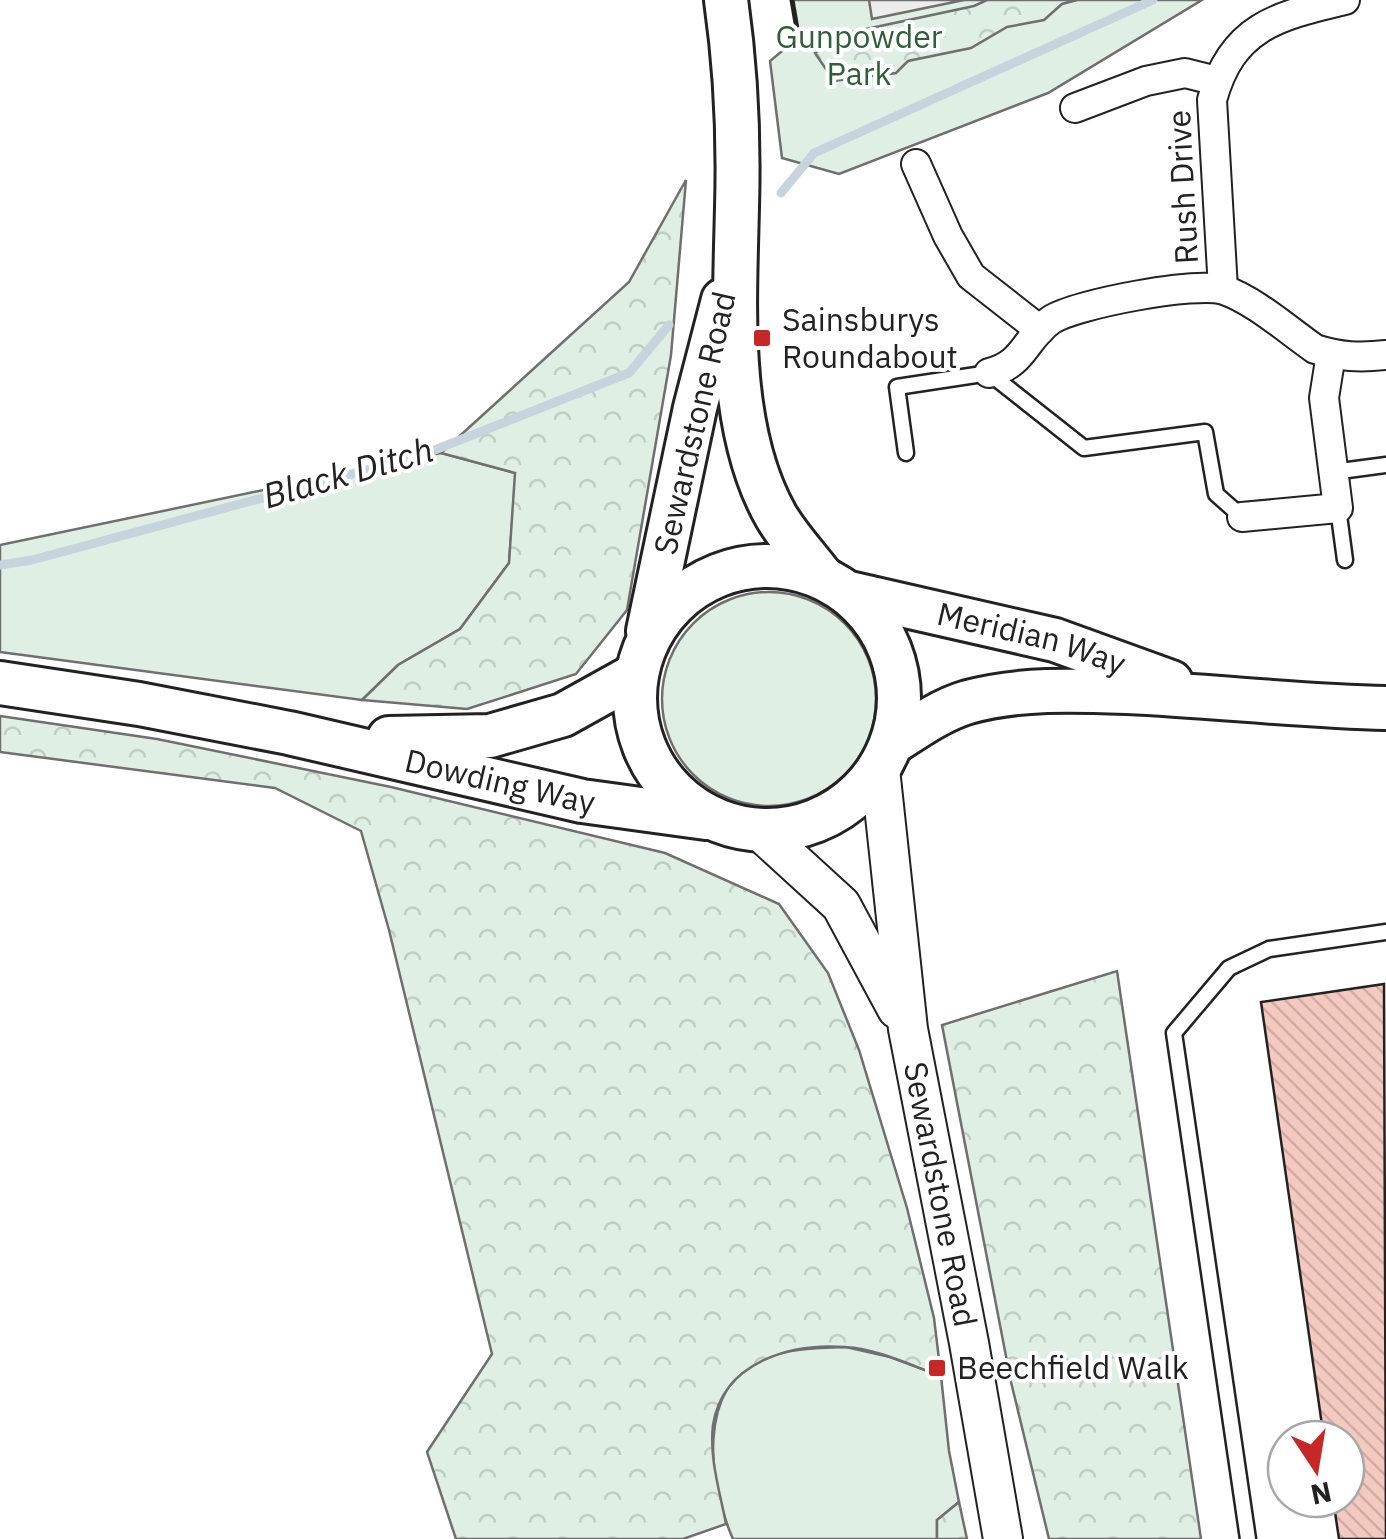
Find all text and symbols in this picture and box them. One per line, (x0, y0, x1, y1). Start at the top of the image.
park label: Gunpowder Park (775, 15, 943, 94)
street label: Rush Drive (1157, 109, 1207, 265)
street label: Sewardstone Road (643, 287, 745, 558)
place label: Sainsburys Roundabout (782, 298, 958, 377)
marker: Sainsburys Roundabout (751, 327, 773, 349)
water label: Black Ditch (257, 426, 438, 518)
street label: Meridian Way (933, 592, 1132, 684)
street label: Dowding Way (401, 739, 598, 823)
street label: Sewardstone Road (895, 1058, 987, 1330)
place label: Beechfield Walk (957, 1346, 1189, 1388)
marker: Beechfield Walk (926, 1357, 948, 1379)
north arrow (1266, 1419, 1366, 1519)
text: N (1308, 1474, 1335, 1514)

